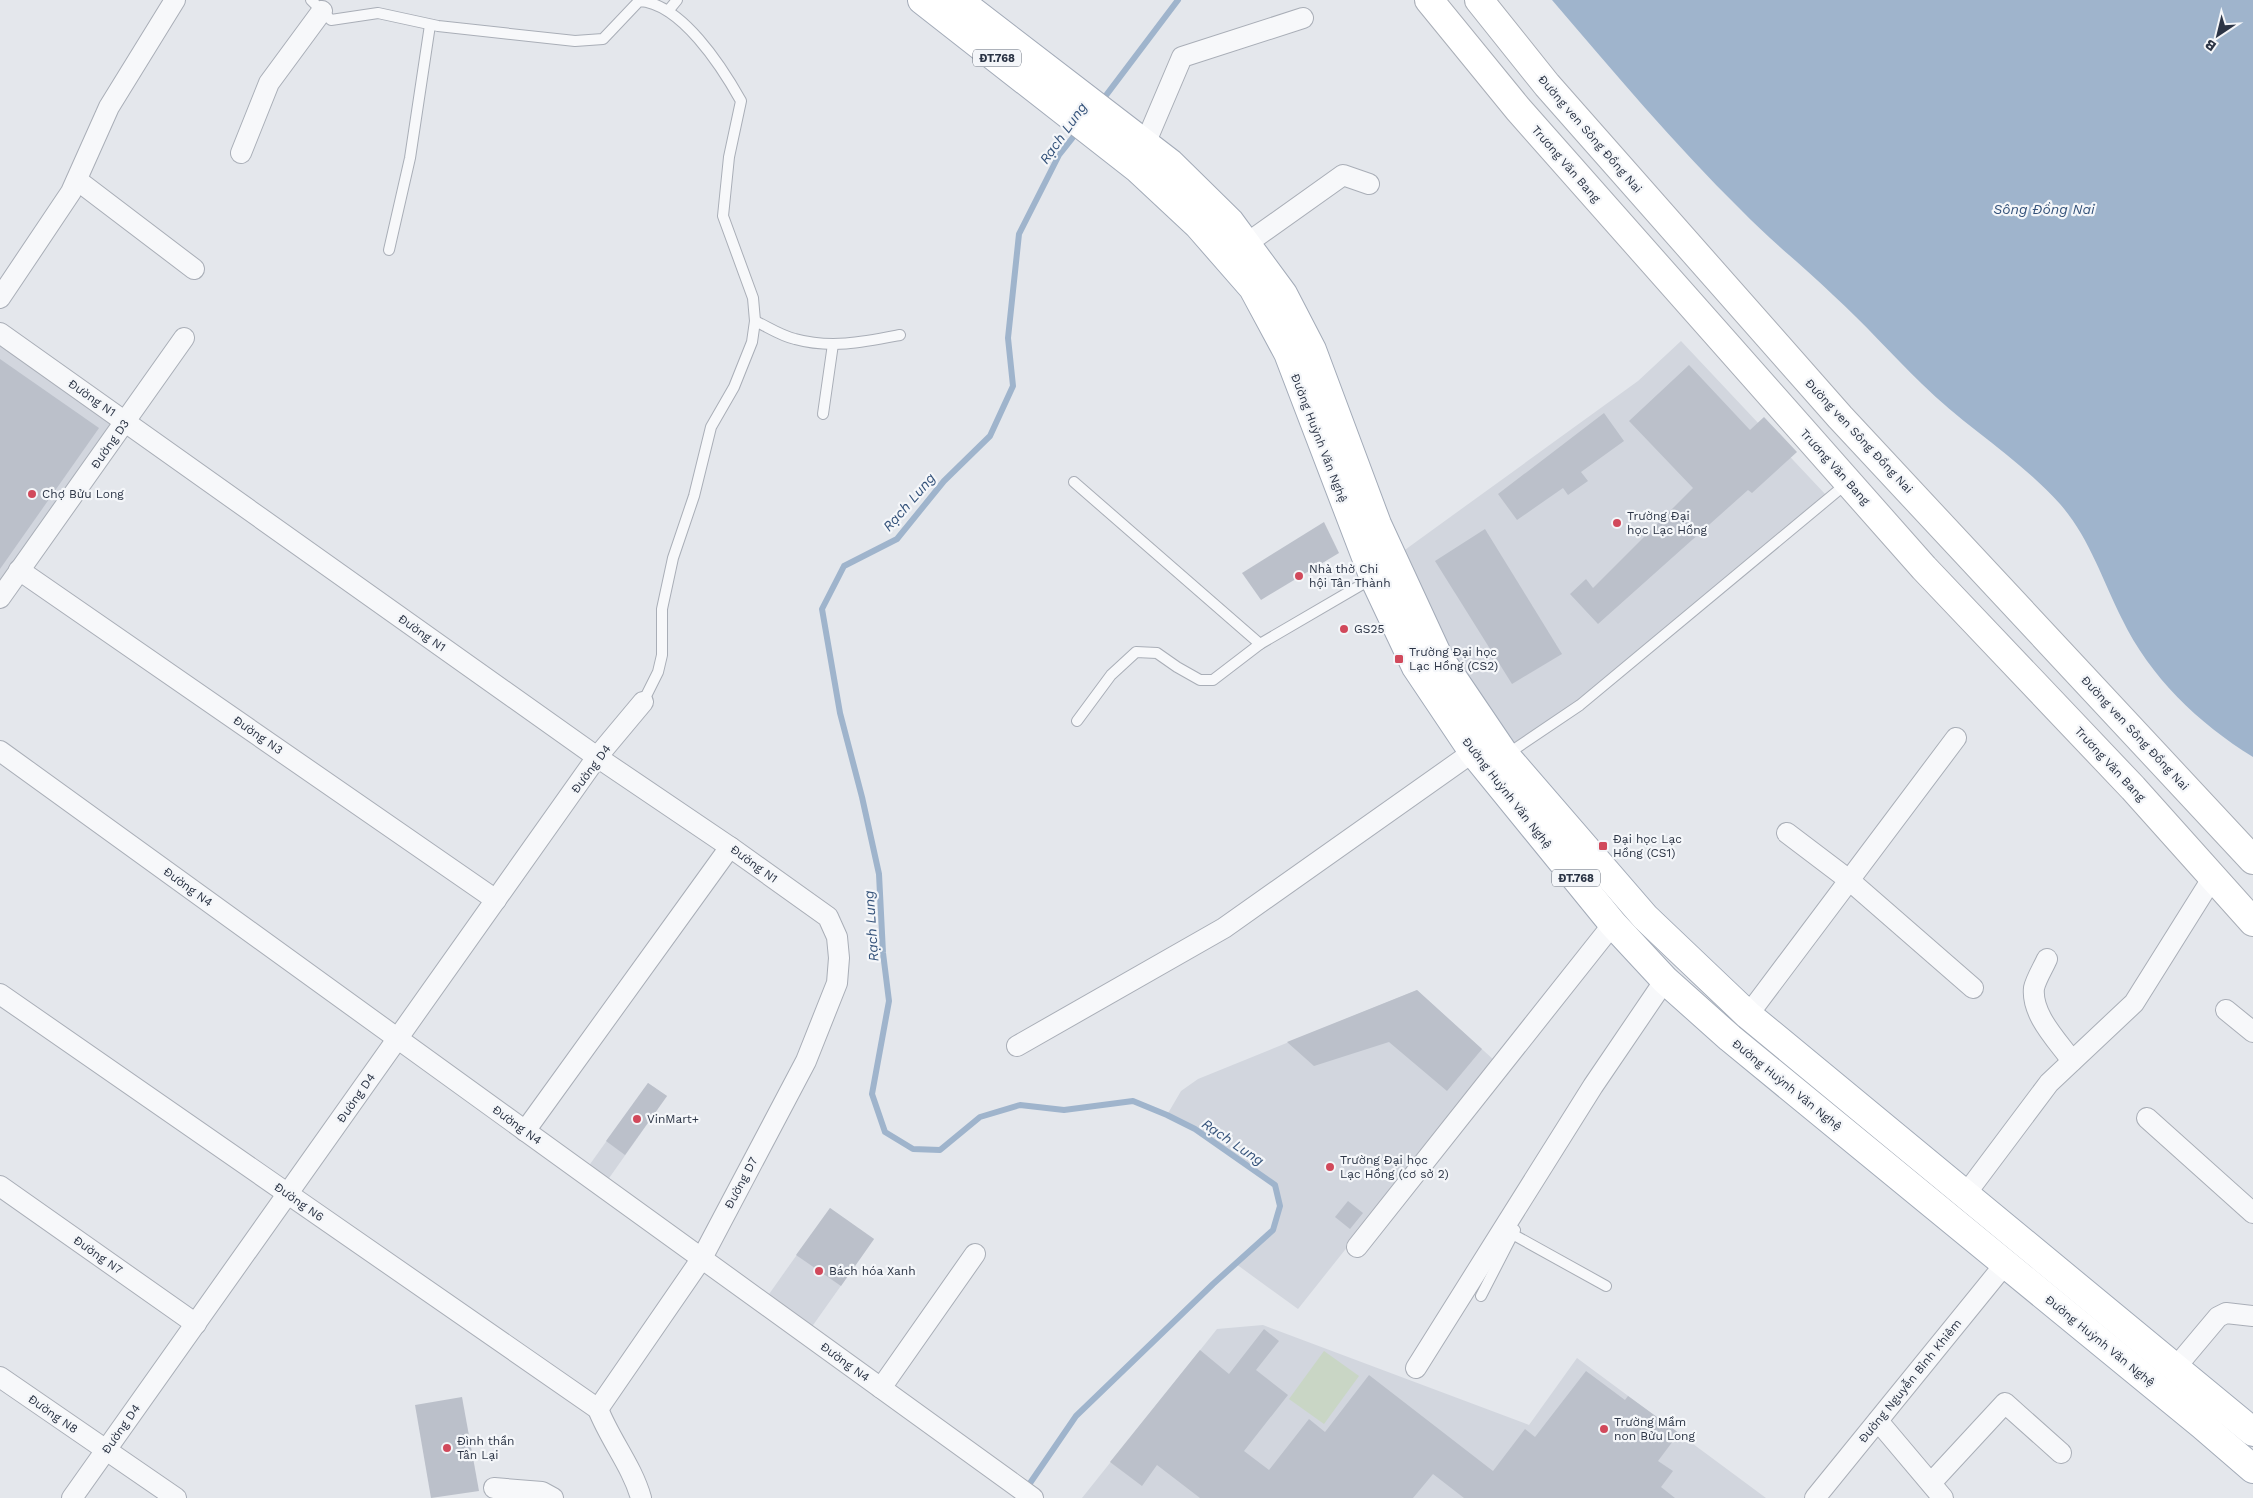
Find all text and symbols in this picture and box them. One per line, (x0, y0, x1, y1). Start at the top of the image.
north arrow (2193, 10, 2243, 60)
text: B (2202, 36, 2219, 55)
road number: ĐT.768 (973, 49, 1021, 66)
street label: Đường ven Sông Đồng Nai (1535, 72, 1645, 196)
water label: Rạch Lung (1036, 99, 1090, 167)
street label: Trương Văn Bang (1529, 123, 1604, 206)
water label: Sông Đồng Nai (1993, 201, 2095, 217)
street label: Đường Huỳnh Văn Nghệ (1288, 372, 1350, 505)
street label: Đường ven Sông Đồng Nai (1802, 376, 1916, 496)
street label: Đường N1 (66, 377, 118, 419)
street label: Đường D3 (88, 417, 132, 471)
street label: Trương Văn Bang (1797, 426, 1873, 508)
water label: Rạch Lung (880, 470, 939, 534)
place label: Chợ Bửu Long (42, 487, 124, 501)
marker: Chợ Bửu Long (26, 488, 38, 500)
place label: Trường Đại học Lạc Hồng (1627, 509, 1708, 537)
marker: Trường Đại học Lạc Hồng (1611, 517, 1623, 529)
place label: Nhà thờ Chi hội Tân Thành (1309, 562, 1391, 590)
marker: Nhà thờ Chi hội Tân Thành (1293, 570, 1305, 582)
street label: Đường N1 (396, 612, 448, 654)
place label: GS25 (1354, 622, 1384, 636)
marker: GS25 (1338, 623, 1350, 635)
place label: Trường Đại học Lạc Hồng (CS2) (1409, 645, 1498, 673)
marker: Trường Đại học Lạc Hồng (CS2) (1393, 653, 1405, 665)
street label: Đường ven Sông Đồng Nai (2078, 673, 2192, 793)
street label: Đường N3 (231, 713, 285, 757)
street label: Trương Văn Bang (2072, 724, 2149, 805)
street label: Đường Huỳnh Văn Nghệ (1459, 735, 1555, 851)
street label: Đường D4 (568, 742, 614, 796)
place label: Đại học Lạc Hồng (CS1) (1613, 832, 1682, 860)
marker: Đại học Lạc Hồng (CS1) (1597, 840, 1609, 852)
street label: Đường N1 (728, 842, 780, 886)
street label: Đường N4 (161, 864, 215, 910)
road number: ĐT.768 (1552, 870, 1600, 886)
water label: Rạch Lung (861, 889, 881, 962)
street label: Đường Huỳnh Văn Nghệ (1729, 1036, 1845, 1134)
street label: Đường D4 (334, 1070, 378, 1126)
street label: Đường N4 (490, 1102, 544, 1148)
place label: VinMart+ (647, 1112, 699, 1126)
marker: VinMart+ (631, 1113, 643, 1125)
water label: Rạch Lung (1199, 1115, 1267, 1169)
place label: Trường Đại học Lạc Hồng (cơ sở 2) (1340, 1153, 1449, 1181)
street label: Đường D7 (722, 1155, 761, 1211)
marker: Trường Đại học Lạc Hồng (cơ sở 2) (1324, 1161, 1336, 1173)
street label: Đường N6 (271, 1180, 327, 1224)
street label: Đường N7 (71, 1233, 126, 1277)
place label: Bách hóa Xanh (829, 1264, 916, 1278)
marker: Bách hóa Xanh (813, 1265, 825, 1277)
street label: Đường Huỳnh Văn Nghệ (2042, 1292, 2158, 1390)
street label: Đường Nguyễn Bỉnh Khiêm (1856, 1316, 1964, 1446)
street label: Đường N4 (818, 1339, 872, 1385)
street label: Đường N8 (25, 1392, 81, 1436)
street label: Đường D4 (99, 1401, 143, 1457)
place label: Trường Mầm non Bửu Long (1614, 1415, 1696, 1443)
marker: Trường Mầm non Bửu Long (1598, 1423, 1610, 1435)
place label: Đình thần Tân Lại (457, 1434, 514, 1462)
marker: Đình thần Tân Lại (441, 1442, 453, 1454)

